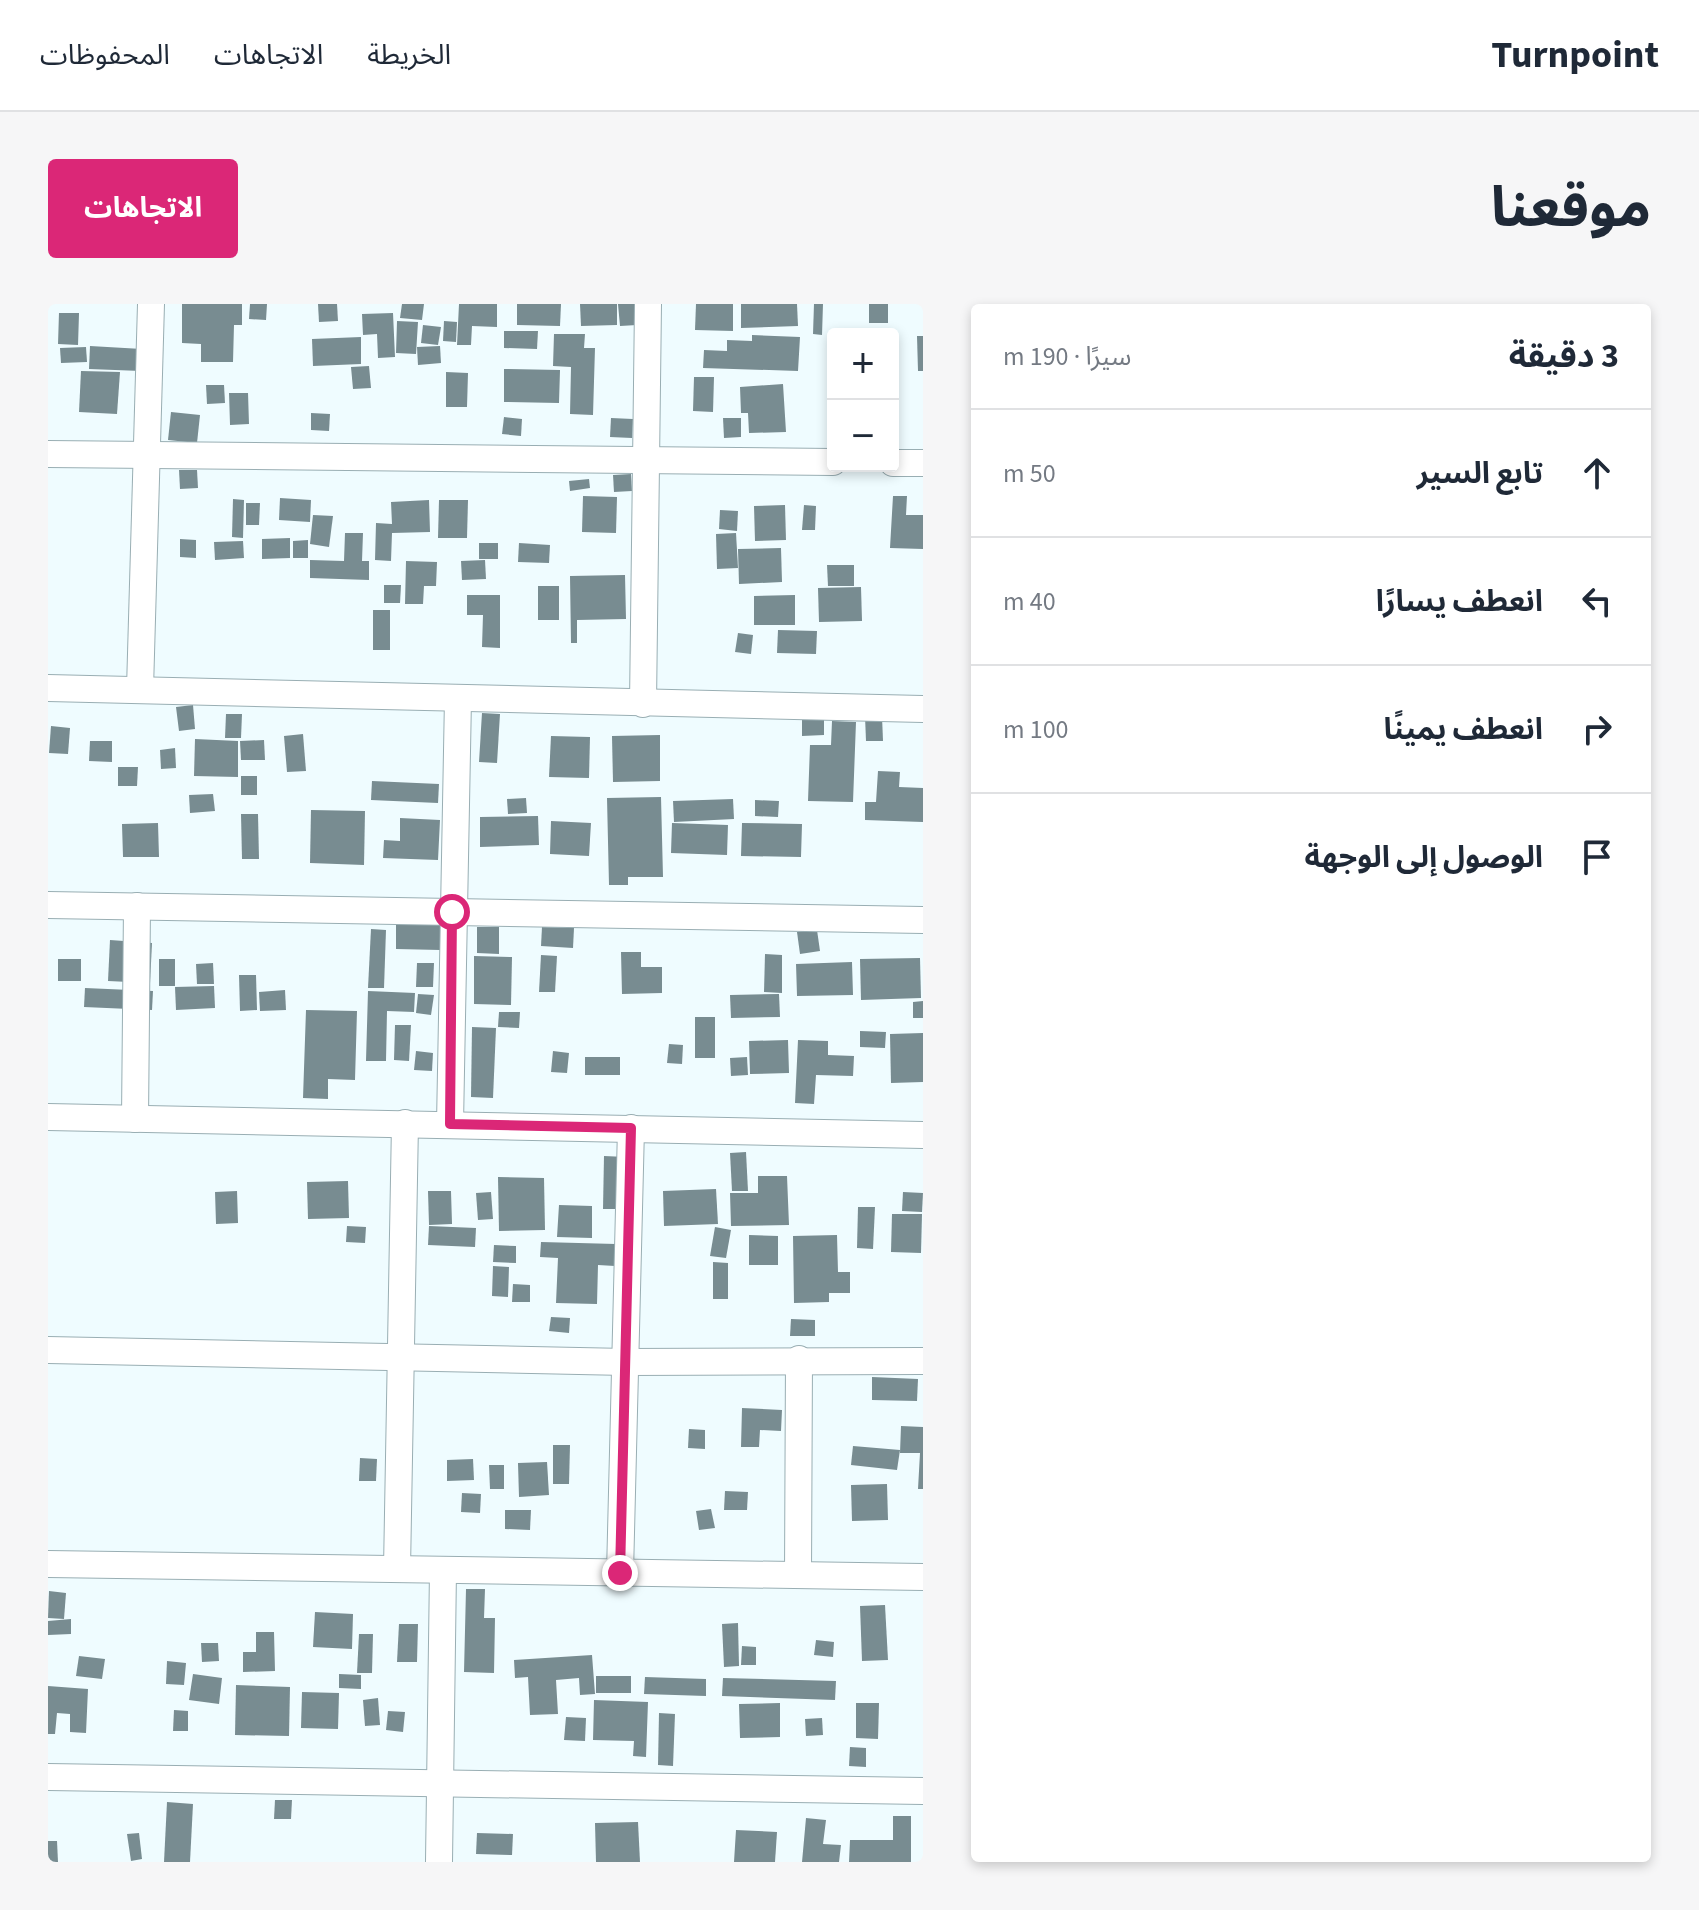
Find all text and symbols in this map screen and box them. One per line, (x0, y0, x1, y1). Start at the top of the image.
text: Turnpoint (1491, 28, 1659, 82)
text: المحفوظات (40, 35, 170, 75)
text: الاتجاهات (214, 35, 323, 75)
text: الخريطة (367, 35, 451, 75)
button: الاتجاهات (48, 159, 238, 258)
text: موقعنا (1491, 169, 1651, 248)
map controls (827, 328, 899, 472)
button: + (827, 328, 899, 400)
text: 3 دقيقة (1509, 332, 1619, 381)
text: سيرًا · 190 m (1003, 338, 1131, 375)
button: − (827, 400, 899, 472)
icon: ahead (1575, 451, 1619, 495)
text: تابع السير (1417, 452, 1543, 495)
text: 50 m (1003, 455, 1056, 492)
icon: left (1575, 579, 1619, 623)
text: انعطف يسارًا (1376, 580, 1543, 623)
text: 40 m (1003, 583, 1056, 620)
icon: right (1575, 707, 1619, 751)
text: انعطف يمينًا (1384, 708, 1543, 751)
text: 100 m (1003, 711, 1069, 748)
icon: arrive (1575, 835, 1619, 879)
text: الوصول إلى الوجهة (1304, 836, 1543, 879)
route start (434, 894, 470, 930)
route end (602, 1555, 638, 1591)

